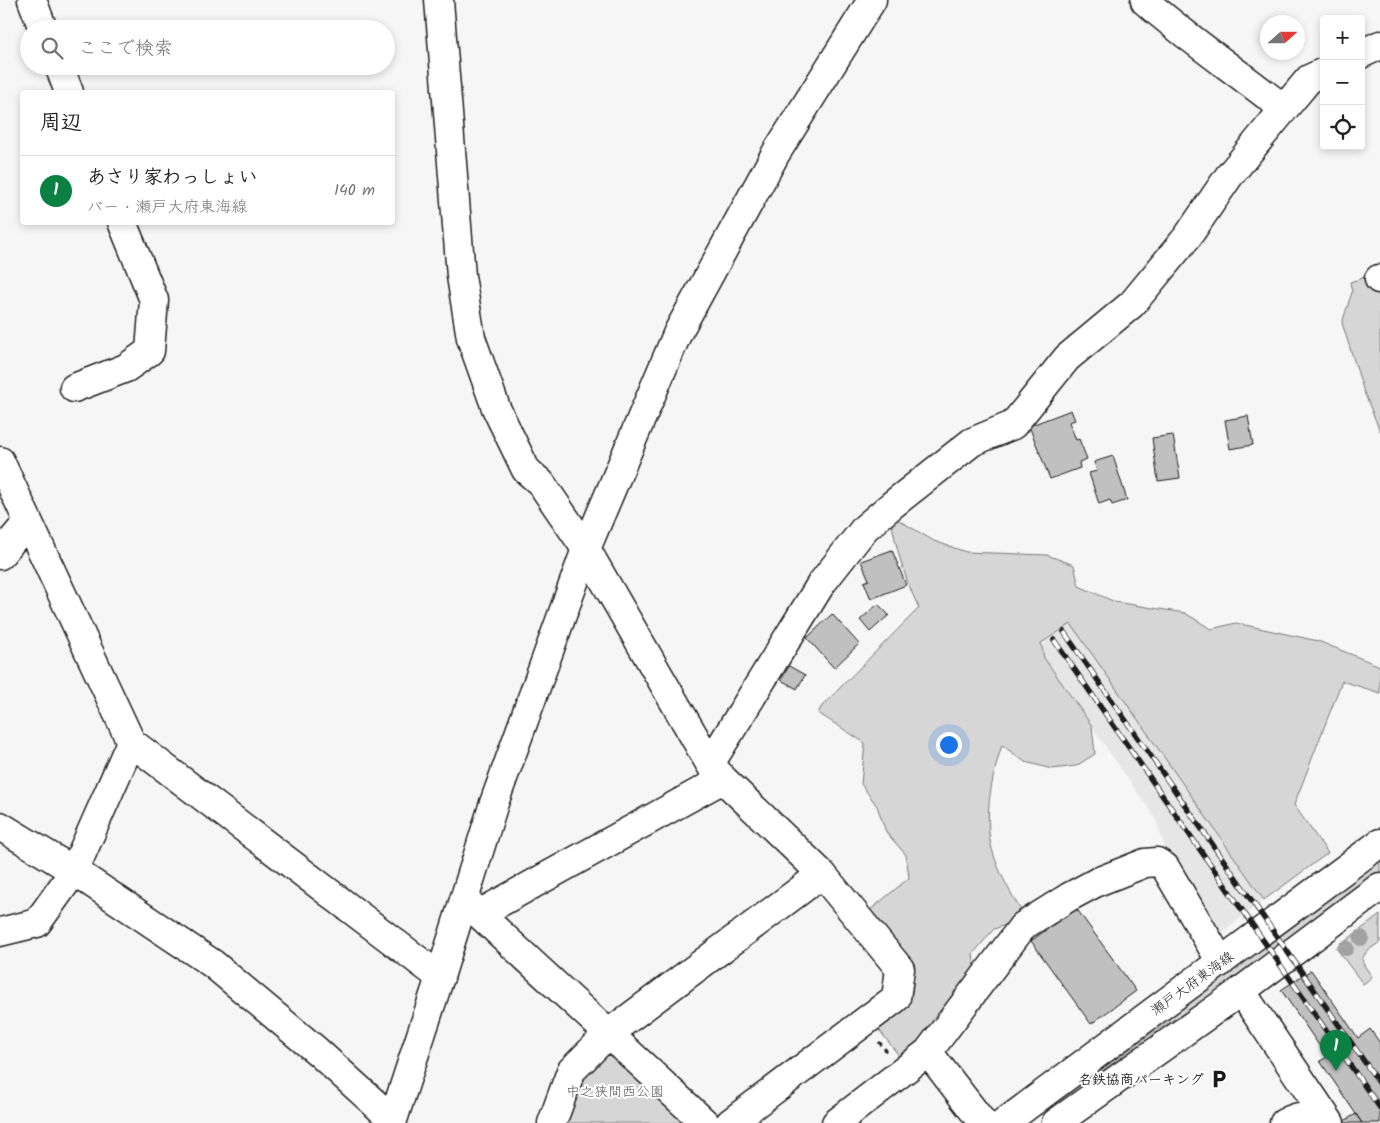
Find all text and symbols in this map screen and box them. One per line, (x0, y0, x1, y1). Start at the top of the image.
north arrow (1260, 15, 1305, 60)
map controls (1320, 15, 1365, 150)
button: + (1320, 15, 1365, 60)
search box (20, 20, 395, 75)
icon: search (38, 34, 66, 62)
text: ここで検索 (78, 34, 173, 64)
button: − (1320, 60, 1365, 105)
button: locate (1320, 105, 1365, 150)
text: 周辺 (40, 107, 82, 140)
text: あさり家わっしょい (87, 163, 257, 193)
text: 1 (54, 178, 58, 203)
text: 140 m (334, 178, 375, 203)
text: バー · 瀬戸大府東海線 (87, 195, 248, 220)
your location (936, 732, 962, 758)
street label: 瀬戸大府東海線 (1146, 946, 1239, 1022)
pin: 1 (1320, 1030, 1352, 1071)
parking icon: 名鉄協商パーキング (1208, 1068, 1230, 1090)
place label: 名鉄協商パーキング (1078, 1069, 1204, 1091)
park label: 中之狭間西公園 (566, 1081, 664, 1103)

